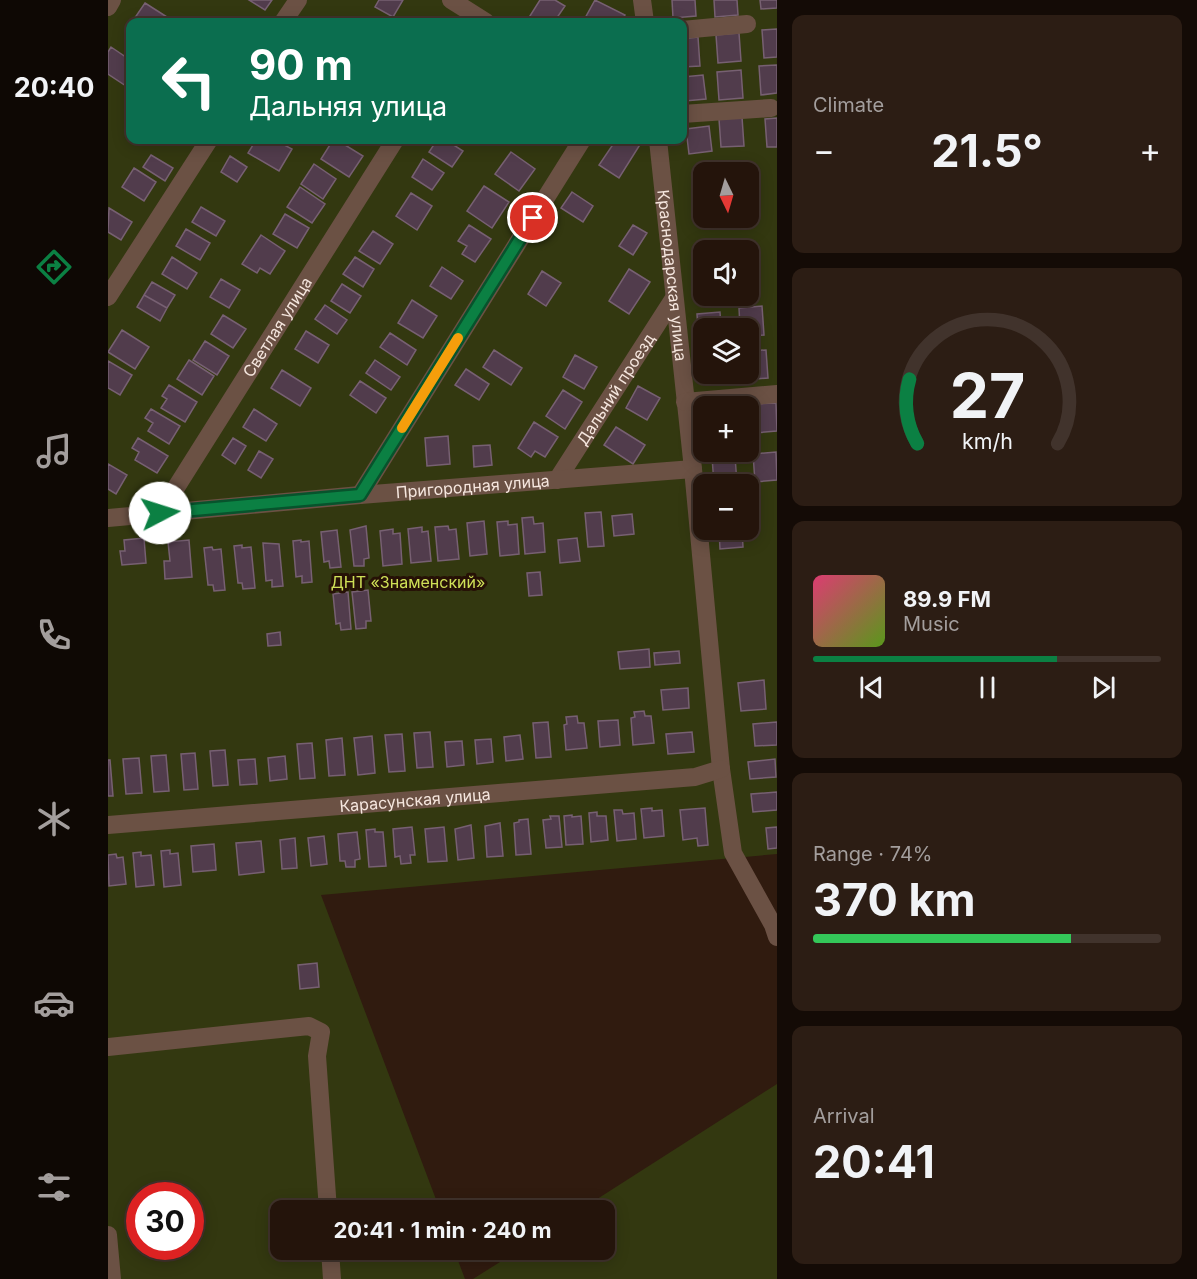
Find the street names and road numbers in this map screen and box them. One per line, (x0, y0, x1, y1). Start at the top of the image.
street label: Краснодарская улица (653, 188, 691, 362)
street label: Светлая улица (238, 273, 316, 381)
street label: Дальний проезд (572, 329, 659, 449)
street label: Пригородная улица (395, 470, 550, 502)
street label: Карасунская улица (339, 784, 491, 816)

